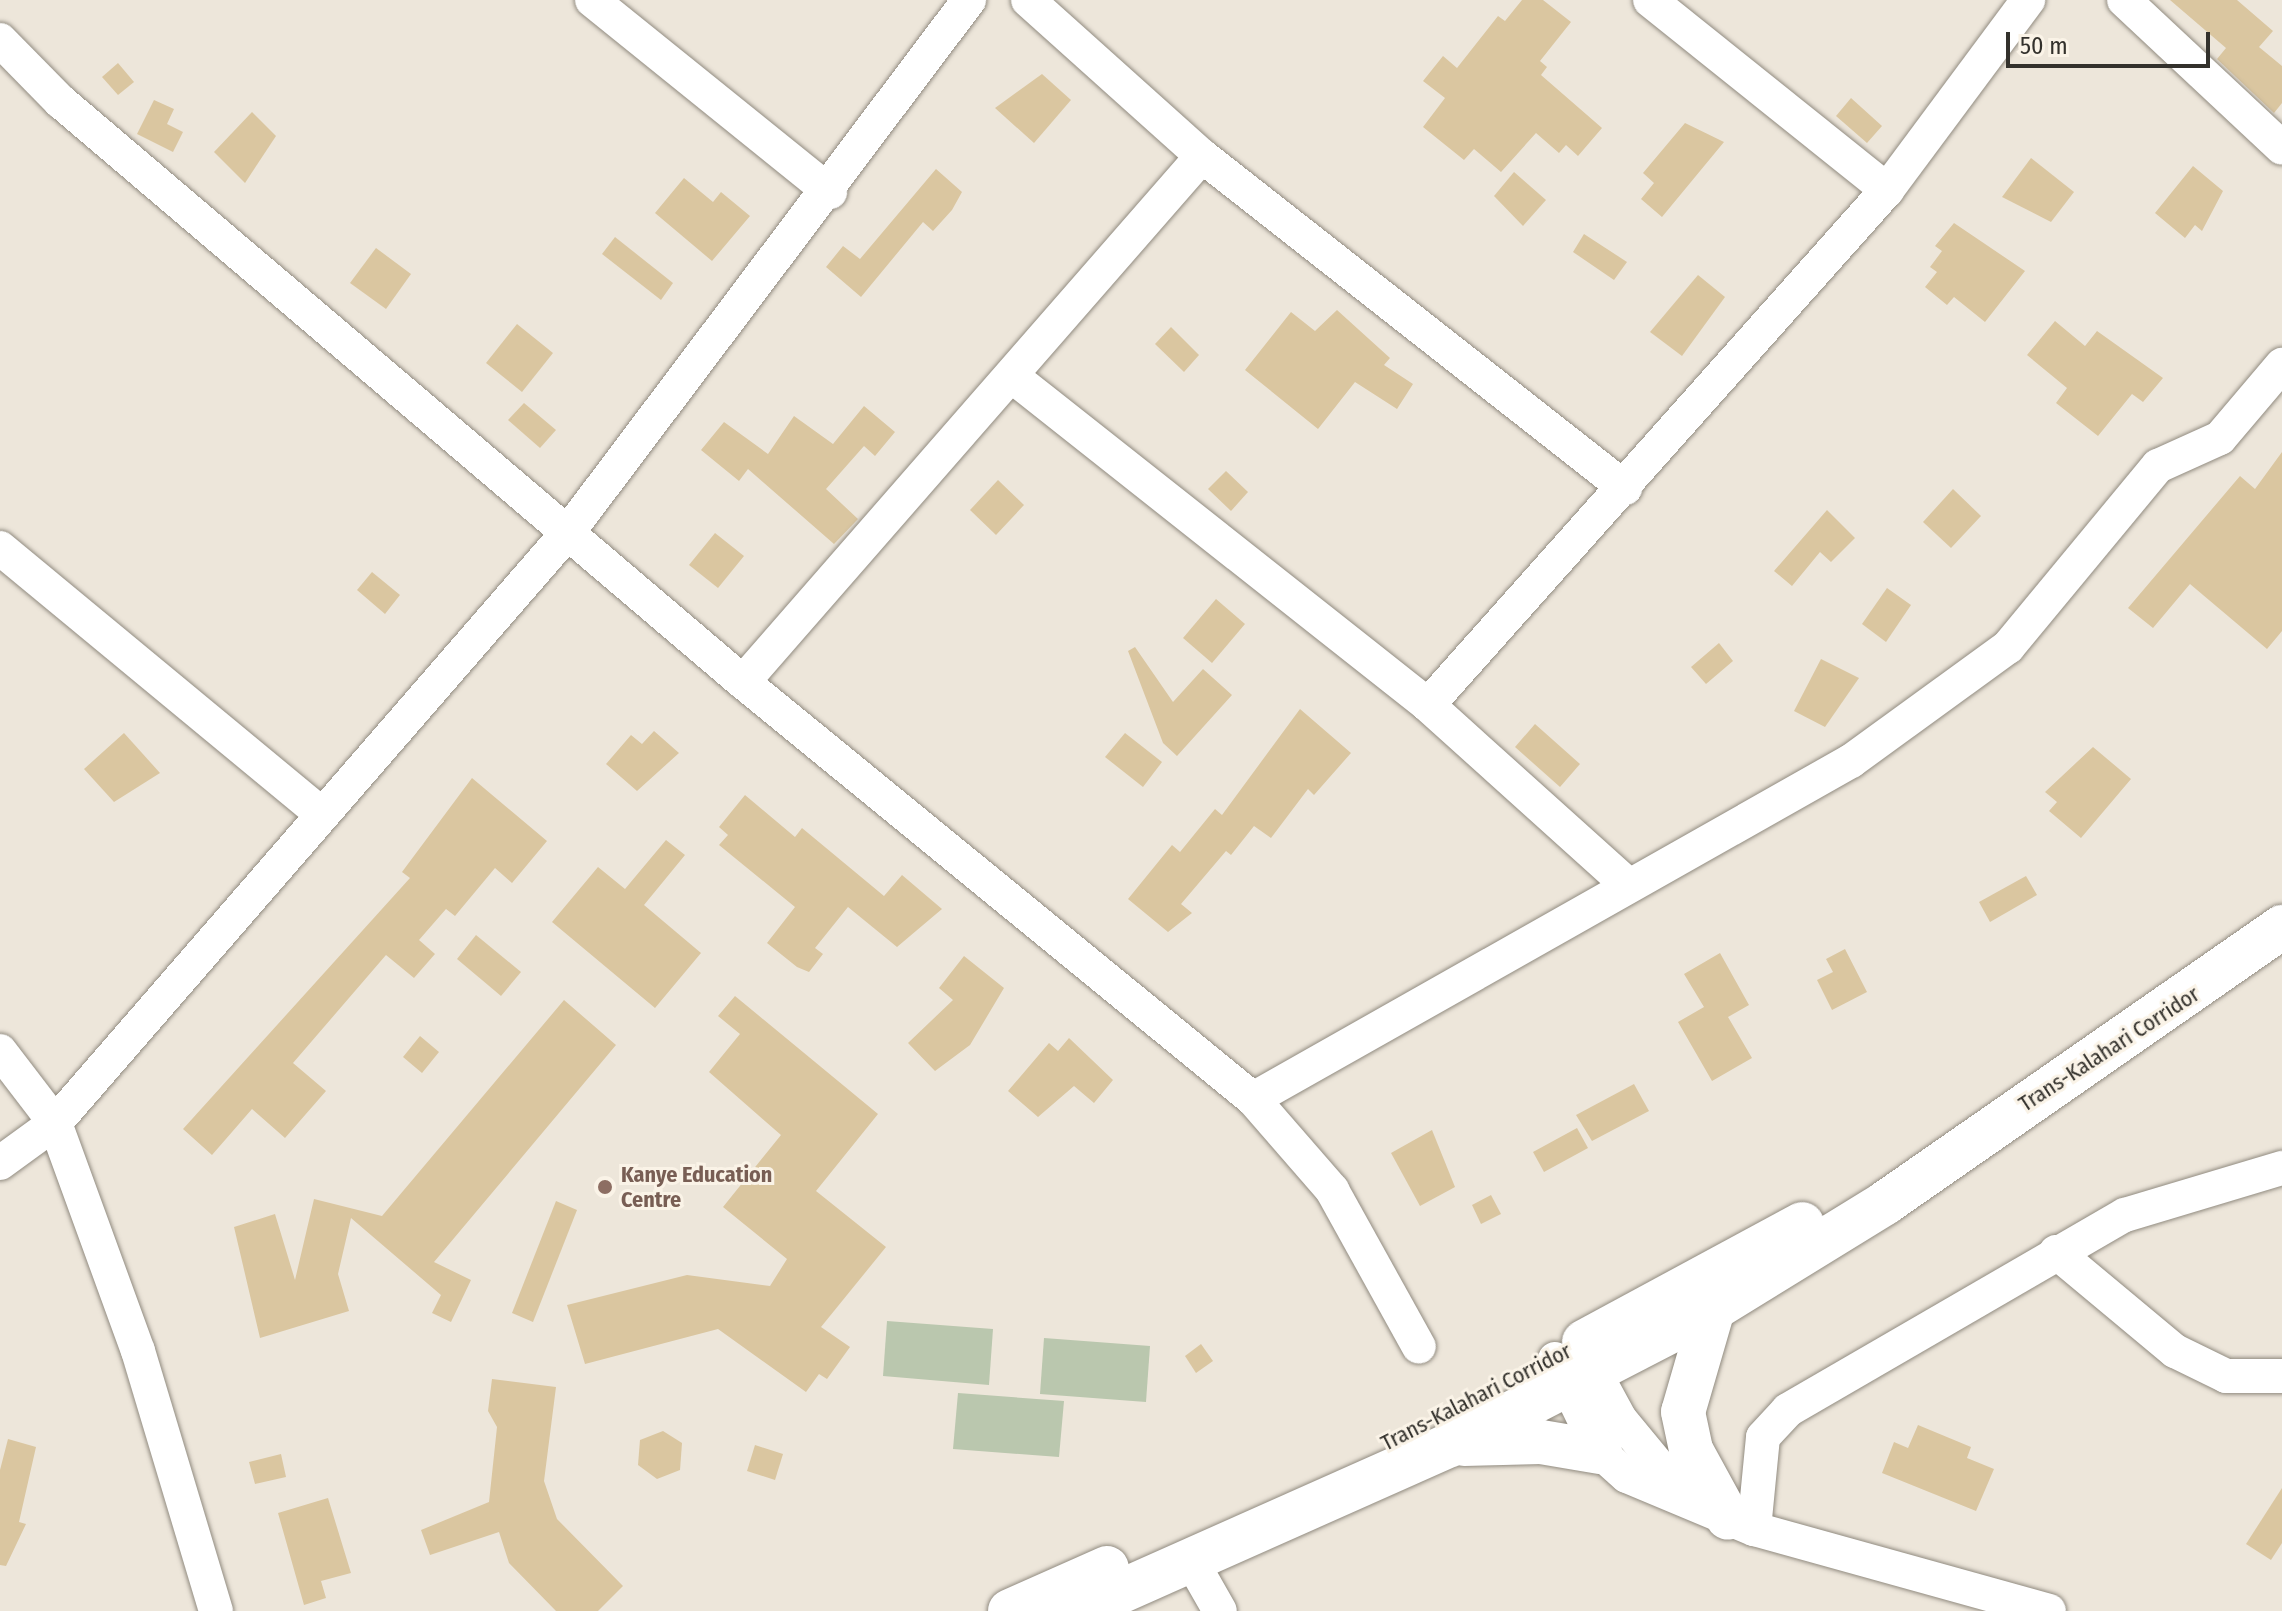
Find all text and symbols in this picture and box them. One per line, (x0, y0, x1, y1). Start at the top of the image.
scale bar (2010, 16, 2214, 66)
text: 50 m (2020, 32, 2068, 60)
street label: Trans-Kalahari Corridor (2014, 981, 2204, 1117)
place label: Kanye Education Centre (621, 1161, 772, 1212)
marker: Kanye Education Centre (596, 1178, 614, 1196)
street label: Trans-Kalahari Corridor (1377, 1338, 1575, 1456)

